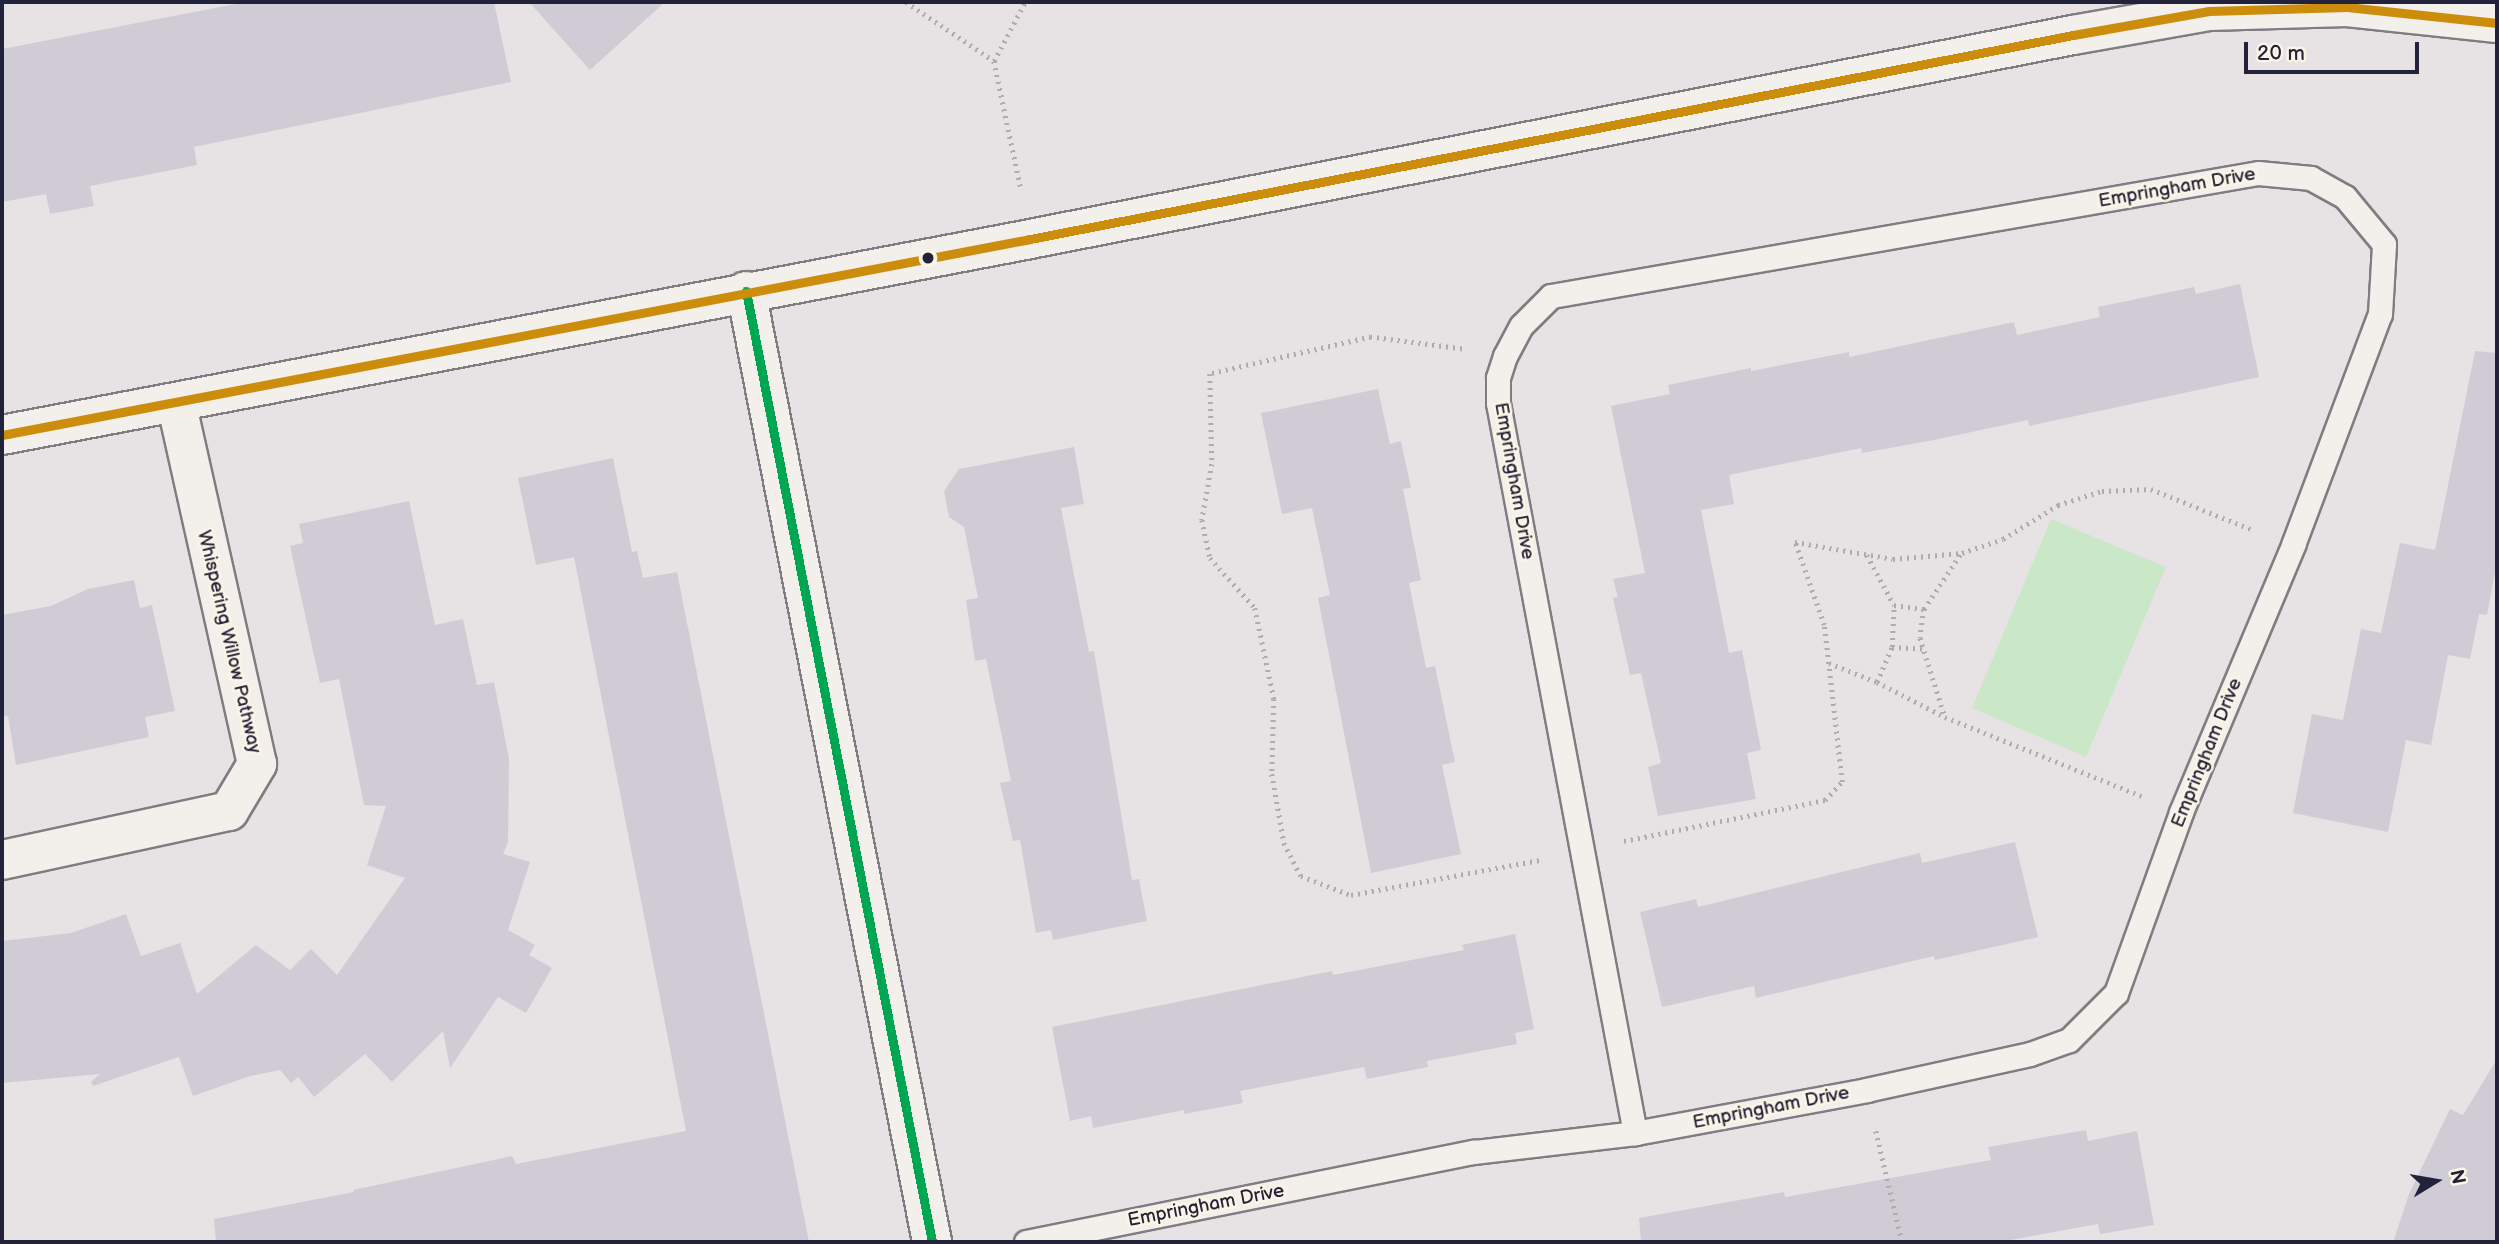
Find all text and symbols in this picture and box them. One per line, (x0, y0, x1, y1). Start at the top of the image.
scale bar (2247, 28, 2422, 72)
text: 20 m (2257, 41, 2305, 66)
street label: Empringham Drive (2097, 163, 2257, 213)
unlabelled marker (921, 251, 935, 265)
street label: Empringham Drive (1489, 401, 1539, 561)
street label: Whispering Willow Pathway (192, 528, 266, 756)
street label: Empringham Drive (2167, 675, 2247, 831)
street label: Empringham Drive (1691, 1082, 1851, 1134)
north arrow (2401, 1146, 2471, 1216)
text: N (2444, 1168, 2470, 1186)
street label: Empringham Drive (1126, 1180, 1286, 1232)

